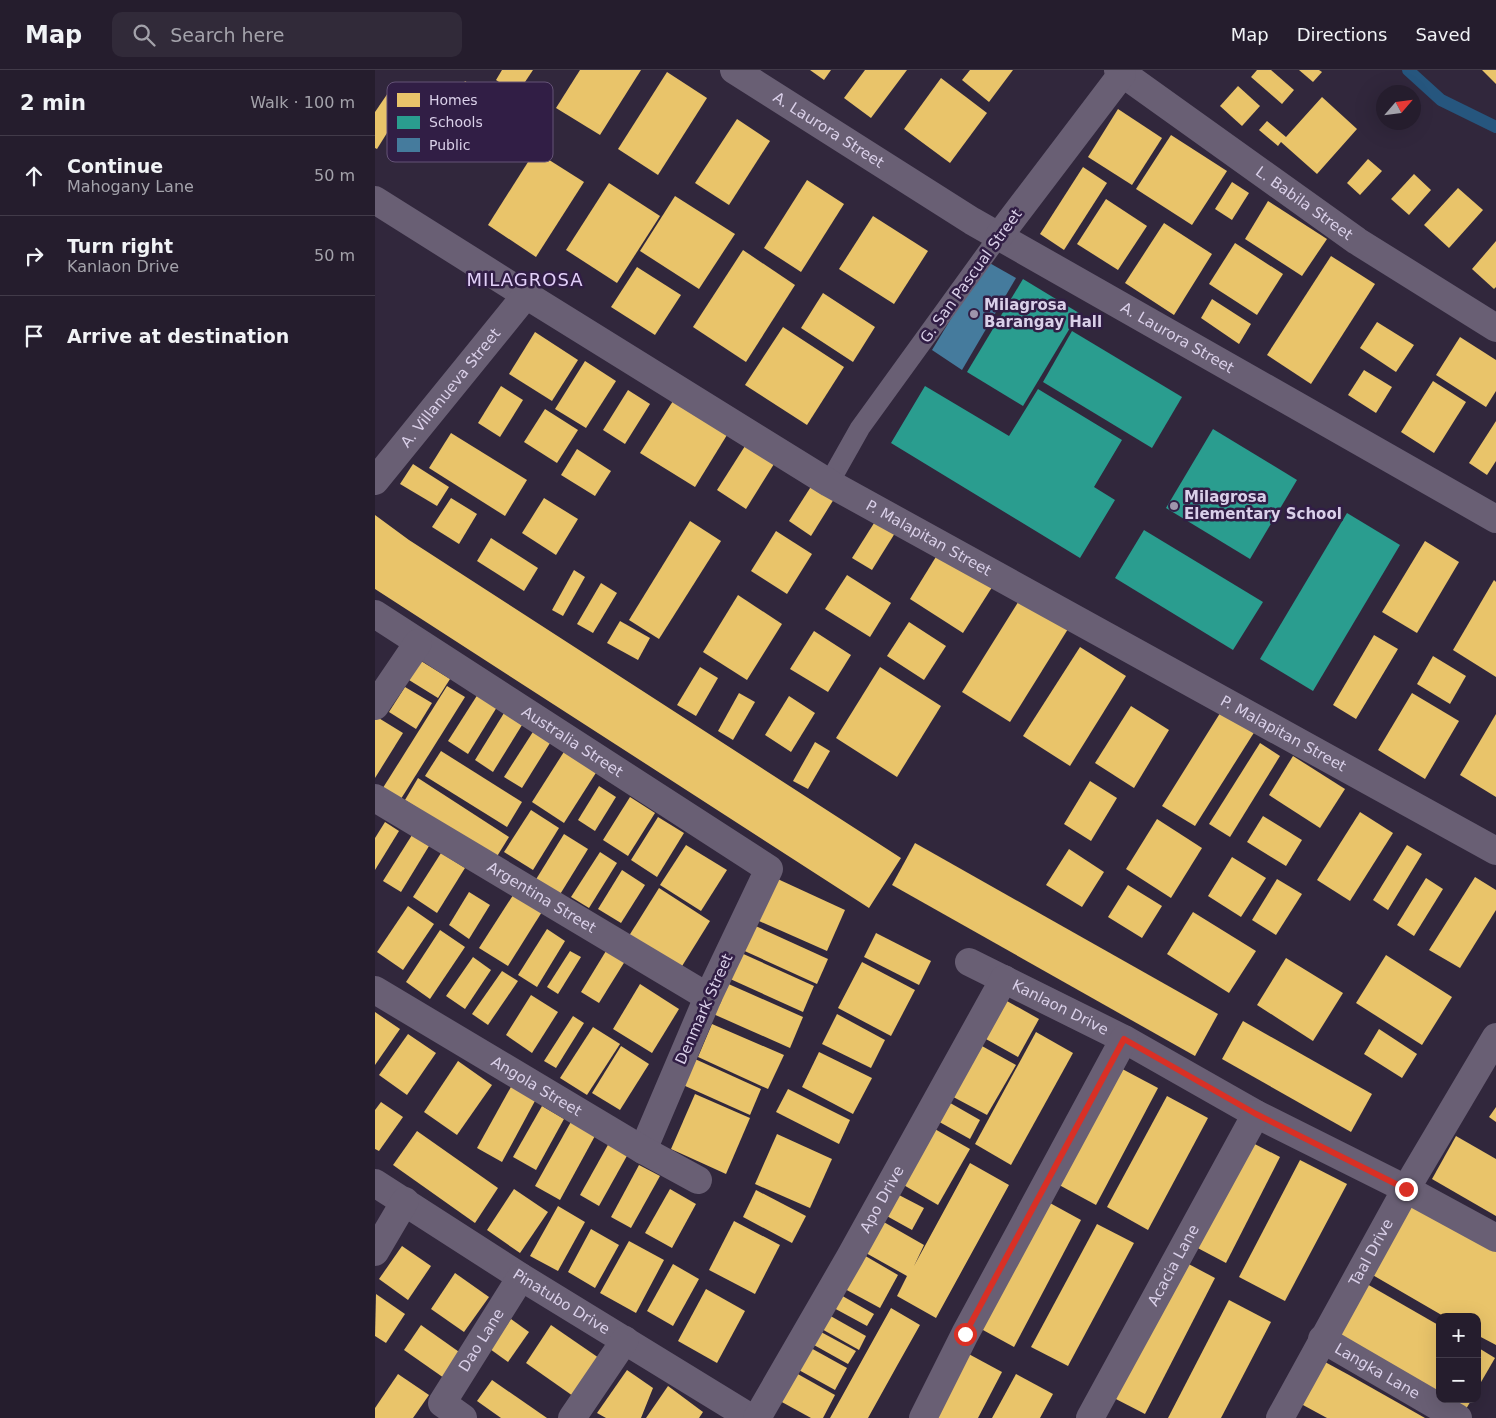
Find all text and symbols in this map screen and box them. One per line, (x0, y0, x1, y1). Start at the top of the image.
search box (112, 12, 462, 57)
text: Map (25, 21, 82, 49)
icon: search (130, 21, 158, 49)
text: Search here (170, 24, 284, 46)
text: Map (1231, 24, 1269, 45)
text: Directions (1297, 24, 1387, 45)
text: Saved (1415, 24, 1471, 45)
legend (387, 82, 553, 162)
north arrow (1376, 85, 1421, 130)
street label: A. Laurora Street (770, 88, 887, 172)
text: 2 min (20, 91, 86, 115)
text: Homes (429, 92, 478, 108)
text: Walk · 100 m (250, 93, 355, 112)
text: Schools (429, 114, 483, 130)
text: Public (429, 137, 470, 153)
text: Continue (67, 155, 163, 177)
icon: ahead (20, 162, 48, 190)
street label: L. Babila Street (1252, 163, 1356, 244)
text: 50 m (314, 166, 355, 185)
text: Mahogany Lane (67, 177, 194, 196)
street label: G. San Pascual Street (916, 205, 1026, 346)
text: Turn right (67, 235, 173, 257)
icon: right (20, 242, 48, 270)
text: 50 m (314, 246, 355, 265)
text: Kanlaon Drive (67, 257, 179, 276)
district label: MILAGROSA (467, 269, 583, 290)
place label: Milagrosa Barangay Hall (984, 296, 1102, 331)
street label: A. Laurora Street (1117, 298, 1237, 377)
marker: Milagrosa Barangay Hall (968, 308, 980, 320)
icon: arrive (20, 322, 48, 350)
text: Arrive at destination (67, 325, 289, 347)
street label: A. Villanueva Street (397, 325, 504, 451)
place label: Milagrosa Elementary School (1184, 488, 1342, 523)
street label: P. Malapitan Street (863, 496, 995, 580)
marker: Milagrosa Elementary School (1168, 500, 1180, 512)
street label: P. Malapitan Street (1217, 692, 1349, 776)
street label: Australia Street (518, 702, 626, 781)
street label: Argentina Street (484, 858, 599, 937)
street label: Denmark Street (672, 951, 737, 1067)
street label: Kanlaon Drive (1009, 976, 1111, 1039)
street label: Angola Street (488, 1052, 585, 1120)
street label: Apo Drive (856, 1163, 908, 1236)
route end (1395, 1178, 1418, 1201)
street label: Taal Drive (1345, 1216, 1397, 1290)
street label: Acacia Lane (1144, 1221, 1203, 1309)
street label: Pinatubo Drive (509, 1265, 613, 1338)
street label: Dao Lane (455, 1305, 508, 1375)
map controls (1436, 1313, 1481, 1403)
button: + (1436, 1313, 1481, 1358)
route start (954, 1323, 977, 1346)
street label: Langka Lane (1332, 1339, 1423, 1403)
button: − (1436, 1358, 1481, 1403)

